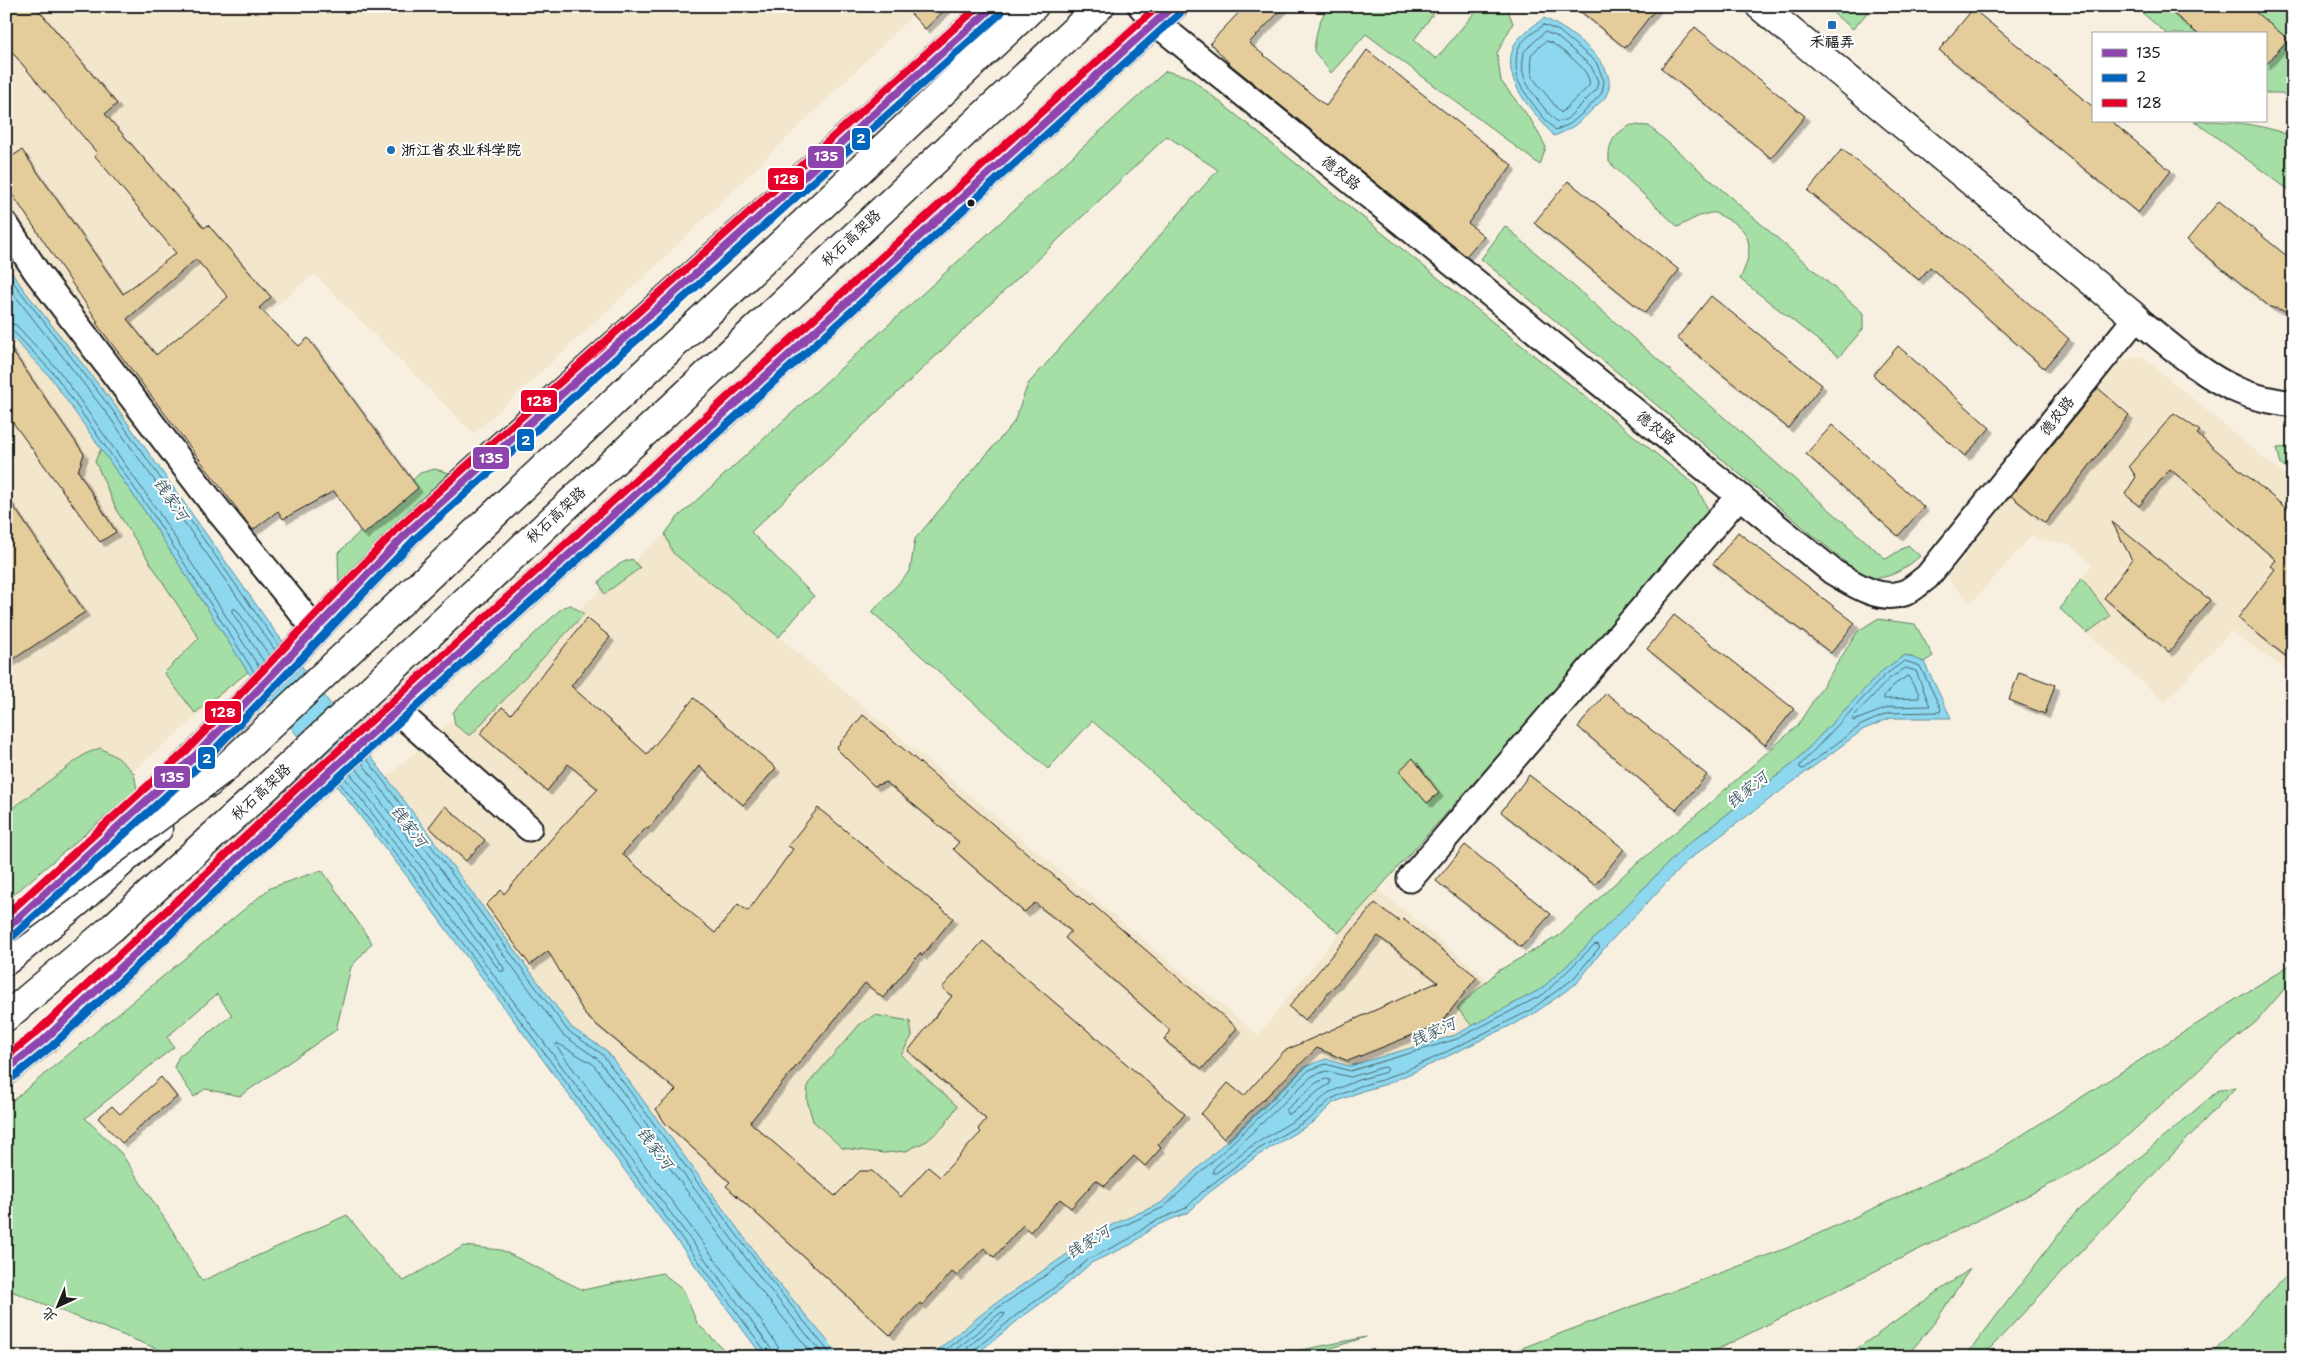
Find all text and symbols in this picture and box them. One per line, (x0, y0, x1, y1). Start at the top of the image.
marker: 禾福弄 (1826, 19, 1838, 31)
place label: 禾福弄 (1809, 32, 1855, 52)
legend (2092, 32, 2266, 122)
text: 135 (2136, 43, 2161, 63)
text: 2 (2136, 67, 2147, 87)
text: 128 (2136, 93, 2162, 113)
line badge: 2 (851, 127, 871, 151)
text: 2 (856, 129, 866, 147)
place label: 浙江省农业科学院 (401, 140, 521, 160)
marker: 浙江省农业科学院 (385, 144, 397, 156)
line badge: 135 (807, 145, 845, 169)
text: 135 (814, 147, 839, 165)
street label: 德农路 (1317, 151, 1365, 195)
line badge: 128 (767, 167, 805, 191)
text: 128 (773, 170, 799, 188)
unlabelled marker (966, 198, 976, 208)
street label: 秋石高架路 (817, 205, 885, 271)
line badge: 128 (520, 389, 558, 413)
text: 128 (526, 392, 552, 410)
street label: 德农路 (2035, 392, 2079, 440)
street label: 德农路 (1632, 406, 1680, 450)
line badge: 2 (516, 428, 535, 452)
text: 2 (521, 431, 531, 449)
line badge: 135 (472, 446, 510, 470)
text: 135 (479, 449, 504, 467)
water label: 钱家河 (149, 473, 195, 527)
street label: 秋石高架路 (522, 482, 590, 548)
line badge: 128 (204, 700, 242, 724)
text: 128 (210, 703, 236, 721)
line badge: 2 (197, 746, 216, 770)
text: 2 (202, 749, 212, 767)
street label: 秋石高架路 (227, 759, 295, 825)
line badge: 135 (153, 765, 191, 789)
water label: 钱家河 (1722, 765, 1775, 813)
text: 135 (160, 768, 185, 786)
water label: 钱家河 (386, 801, 434, 854)
water label: 钱家河 (1407, 1011, 1462, 1051)
water label: 钱家河 (632, 1123, 680, 1176)
water label: 钱家河 (1062, 1219, 1116, 1264)
north arrow (32, 1280, 82, 1330)
text: 北 (38, 1304, 60, 1327)

